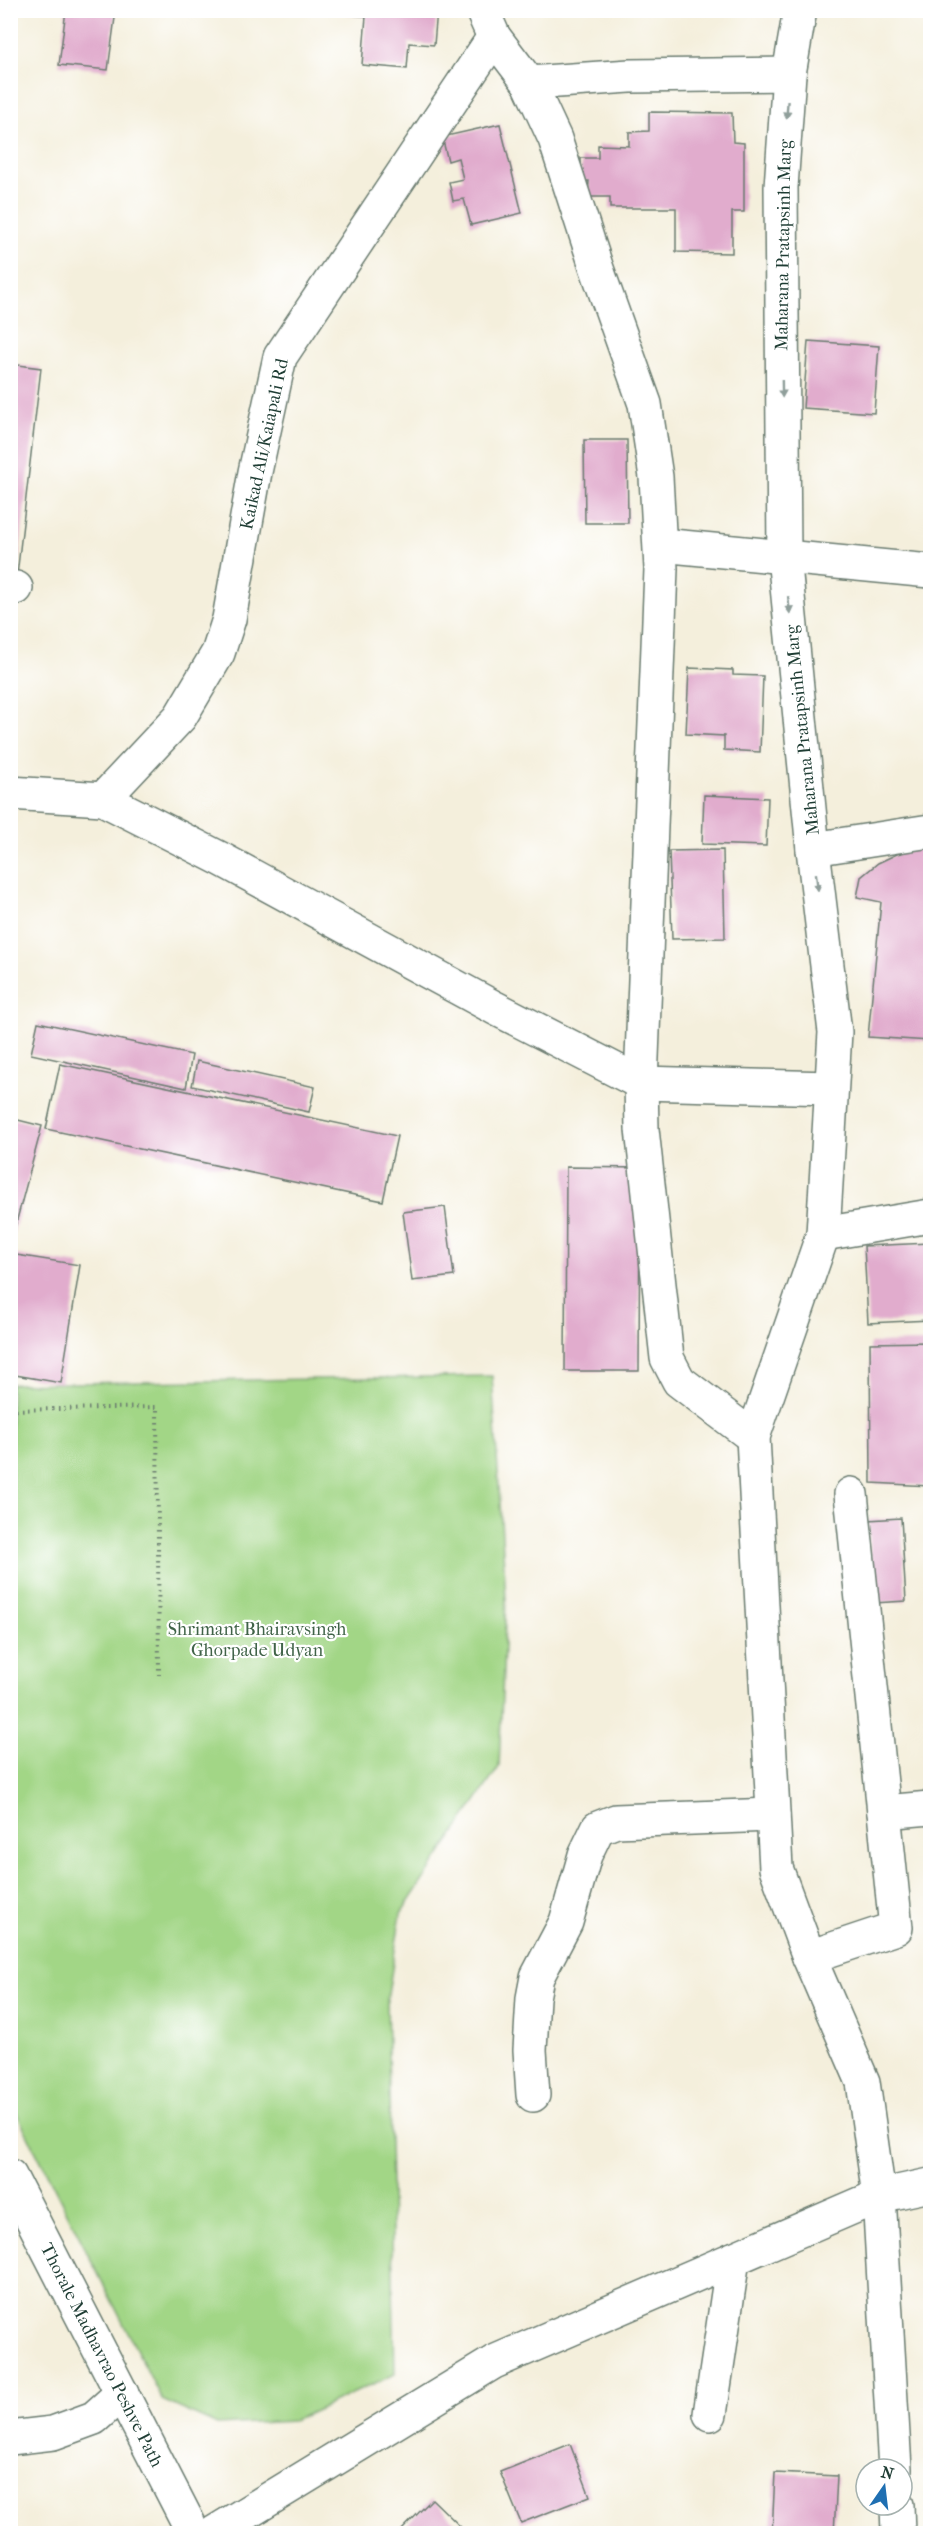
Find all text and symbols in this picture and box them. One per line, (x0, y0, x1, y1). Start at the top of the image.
one-way arrow (782, 101, 791, 120)
street label: Maharana Pratapsinh Marg (771, 139, 796, 351)
street label: Kaikad Ali/Kaiapali Rd (236, 356, 293, 532)
one-way arrow (777, 379, 787, 398)
one-way arrow (784, 595, 794, 614)
street label: Maharana Pratapsinh Marg (781, 623, 824, 836)
one-way arrow (813, 873, 822, 892)
park label: Shrimant Bhairavsingh Ghorpade Udyan (168, 1619, 346, 1661)
street label: Thorale Madhavrao Peshve Path (36, 2240, 167, 2471)
north arrow (854, 2457, 914, 2517)
text: N (879, 2462, 897, 2484)

